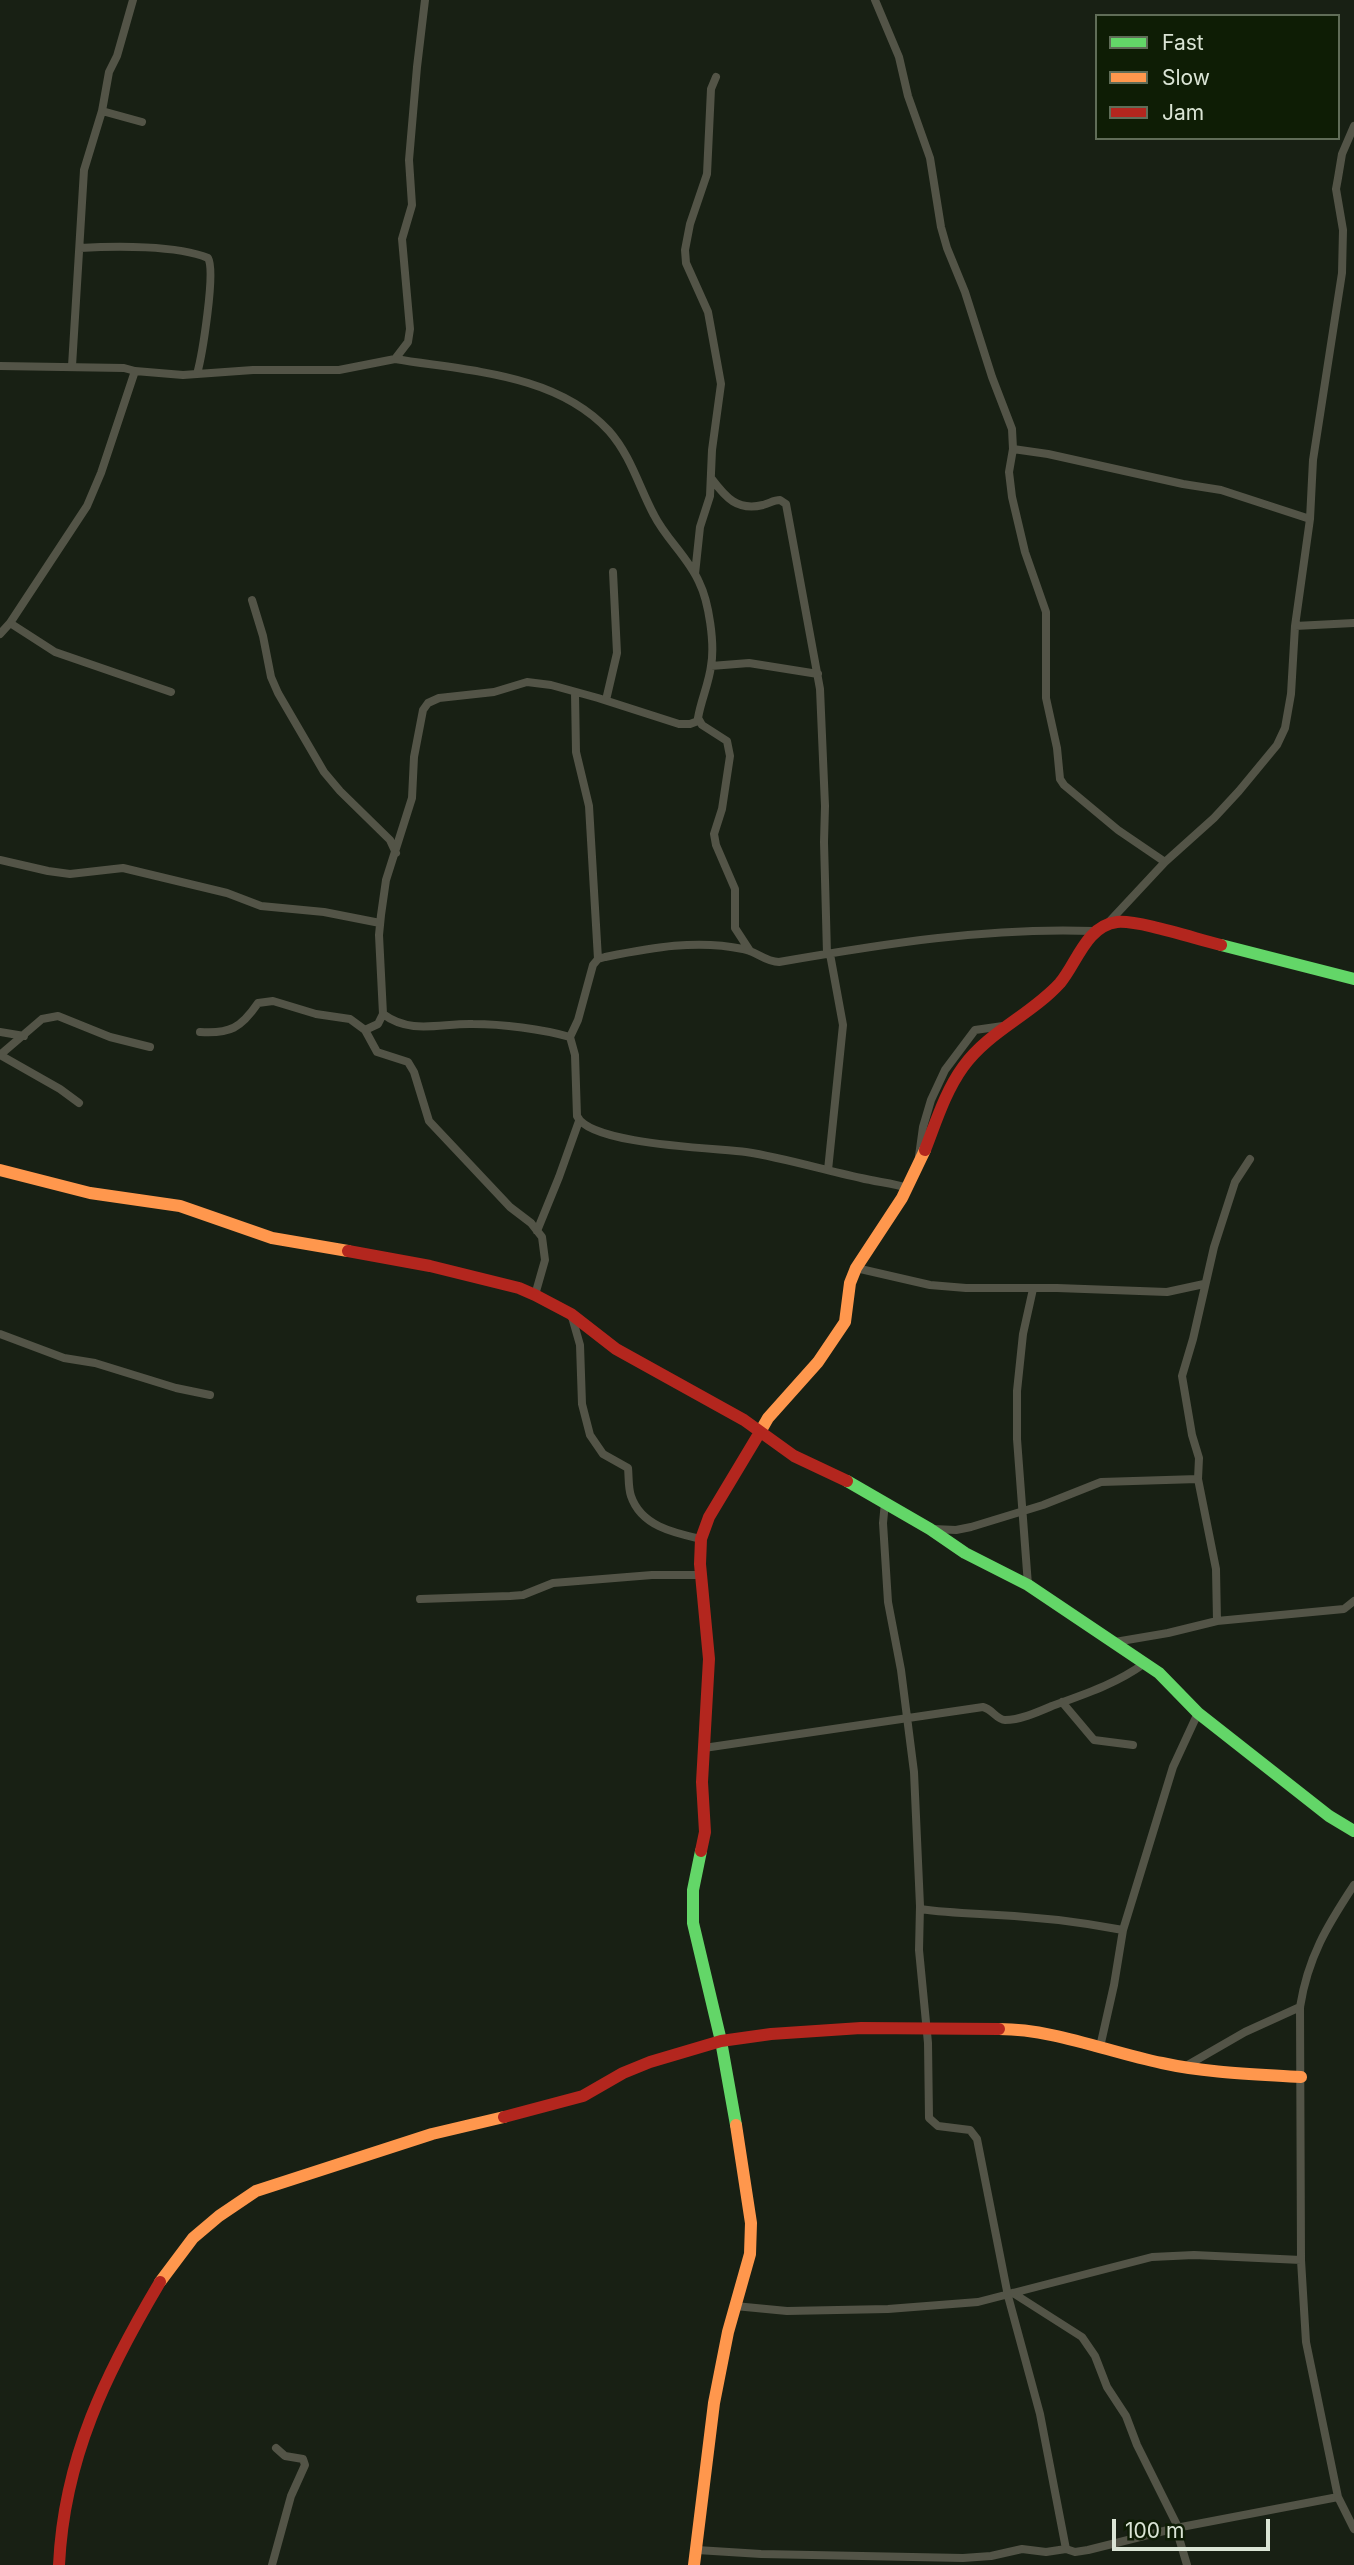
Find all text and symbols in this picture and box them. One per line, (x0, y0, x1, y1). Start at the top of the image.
legend (1095, 14, 1340, 140)
text: Fast (1162, 30, 1204, 55)
text: Slow (1162, 65, 1210, 90)
text: Jam (1162, 100, 1204, 125)
scale bar (1116, 2506, 1274, 2550)
text: 100 m (1125, 2518, 1184, 2543)

